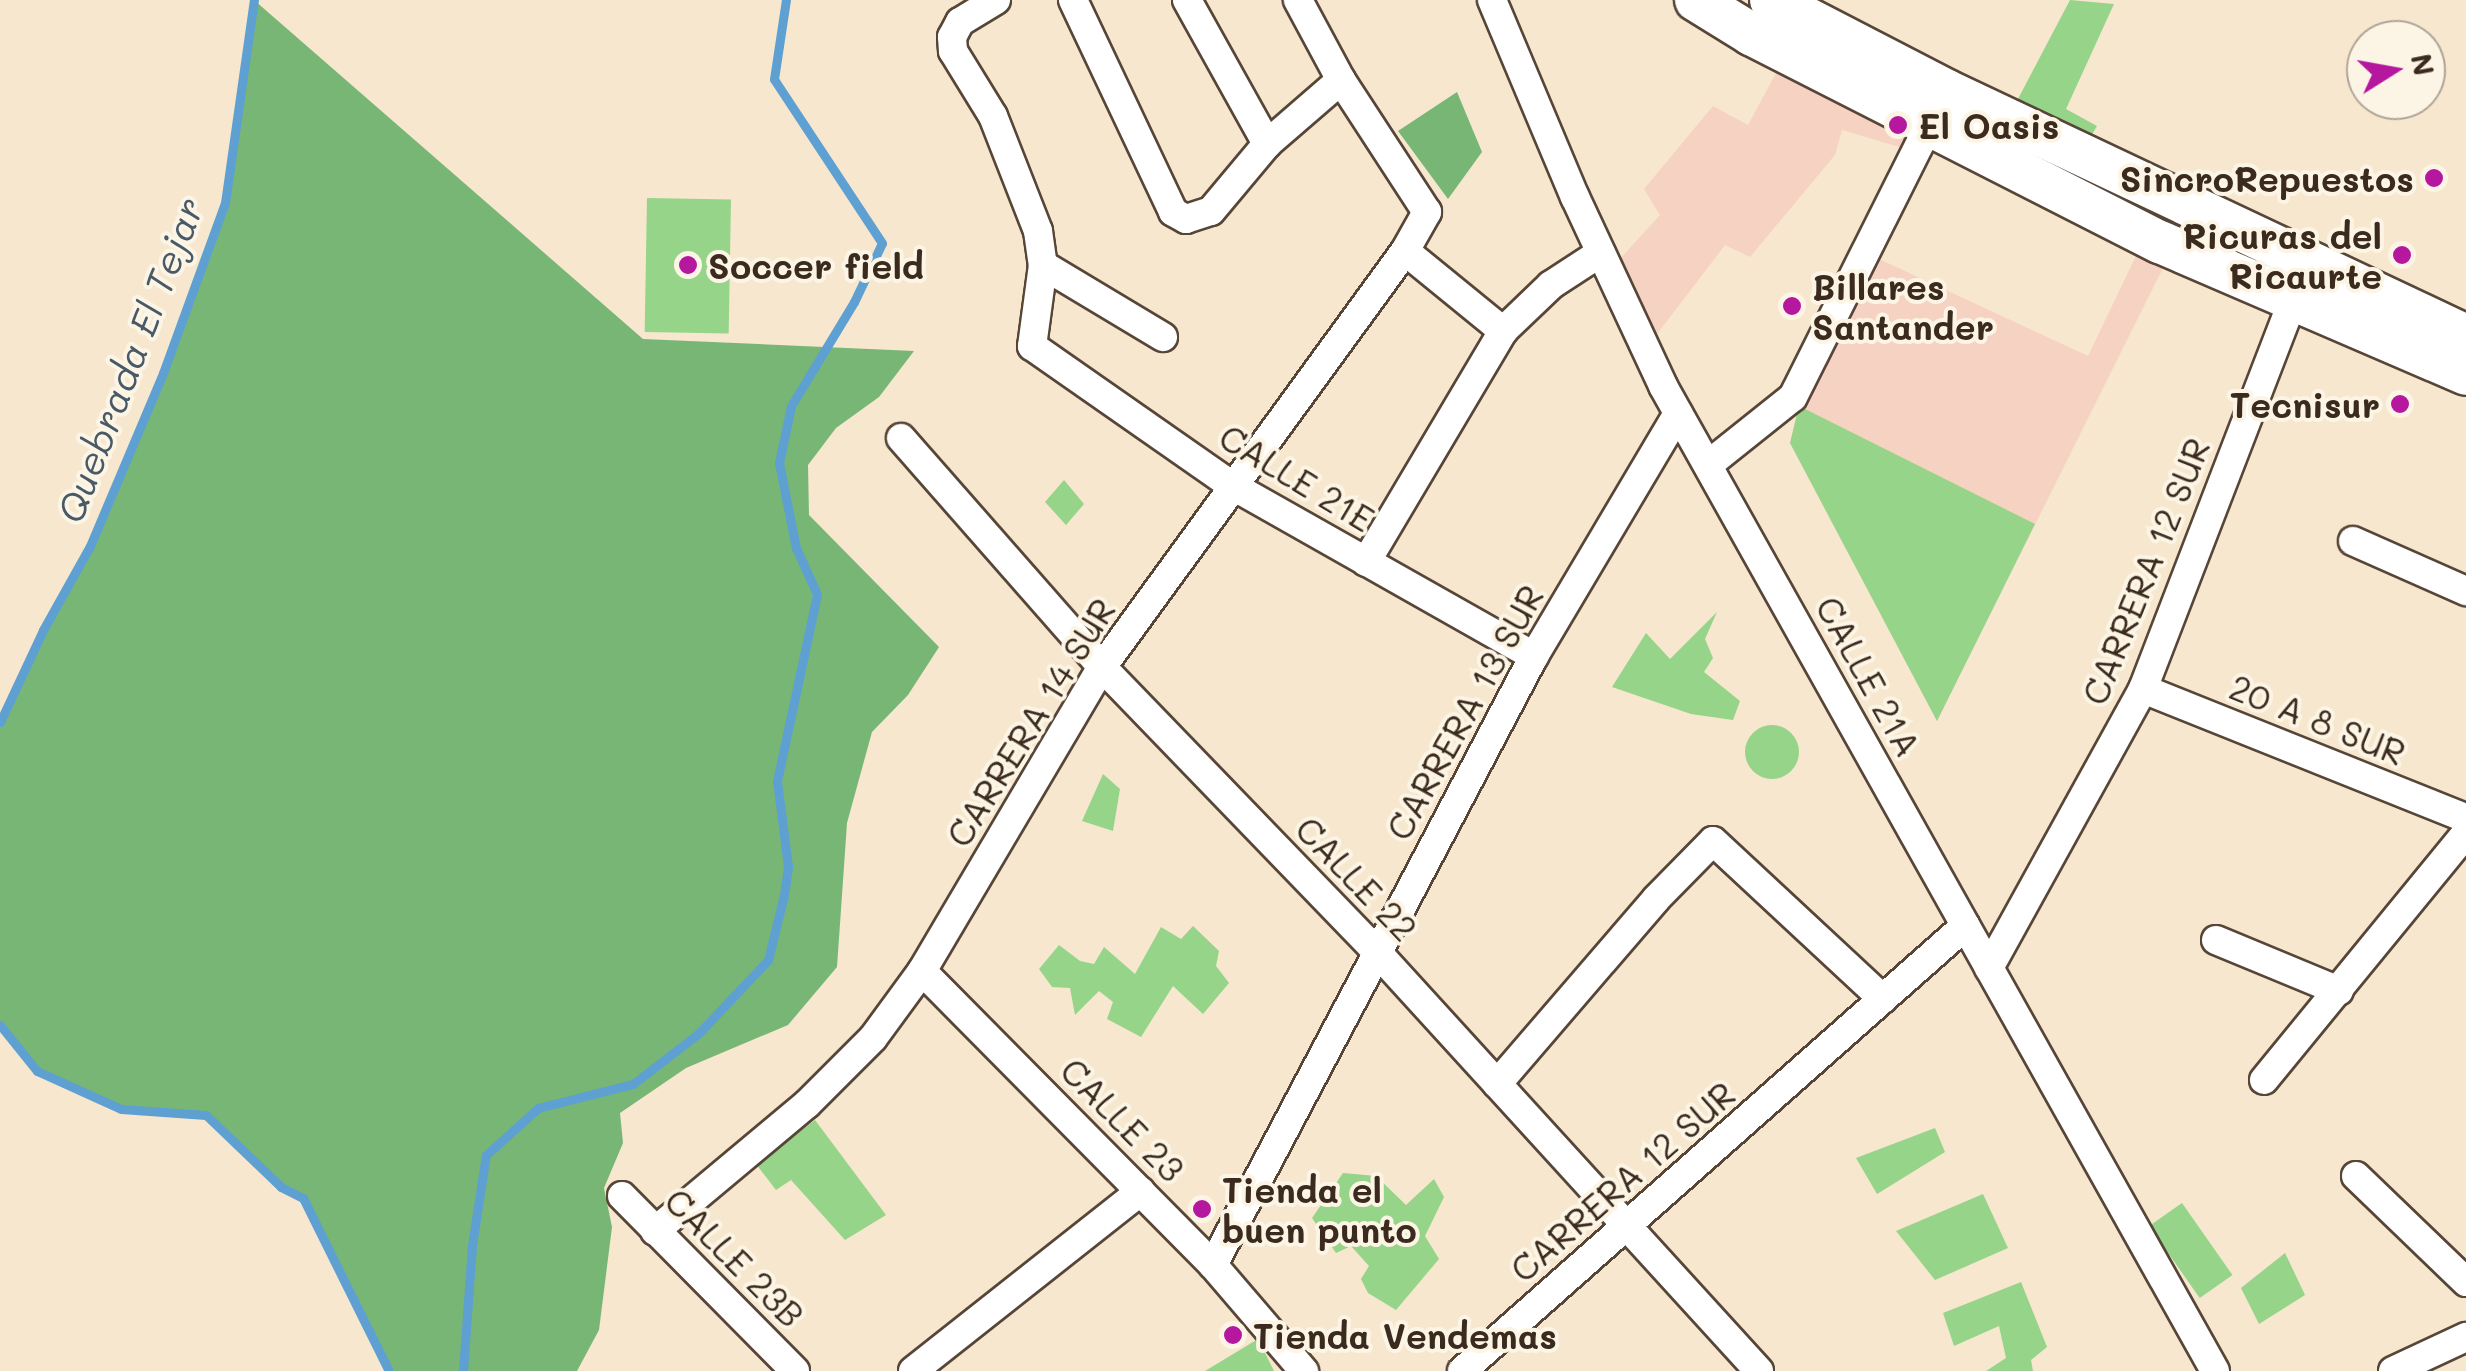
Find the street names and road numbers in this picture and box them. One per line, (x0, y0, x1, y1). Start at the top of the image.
street label: CALLE 21E (1212, 415, 1382, 539)
street label: CARRERA 12 SUR (2072, 432, 2218, 710)
street label: CARRERA 13 SUR (1377, 577, 1551, 847)
street label: CALLE 21A (1808, 589, 1930, 763)
street label: CARRERA 14 SUR (937, 590, 1123, 854)
street label: 20 A 8 SUR (2224, 665, 2412, 773)
street label: CALLE 22 (1288, 807, 1426, 949)
street label: CALLE 23 (1053, 1049, 1193, 1189)
street label: CARRERA 12 SUR (1501, 1072, 1743, 1290)
street label: CALLE 23B (657, 1179, 813, 1335)

